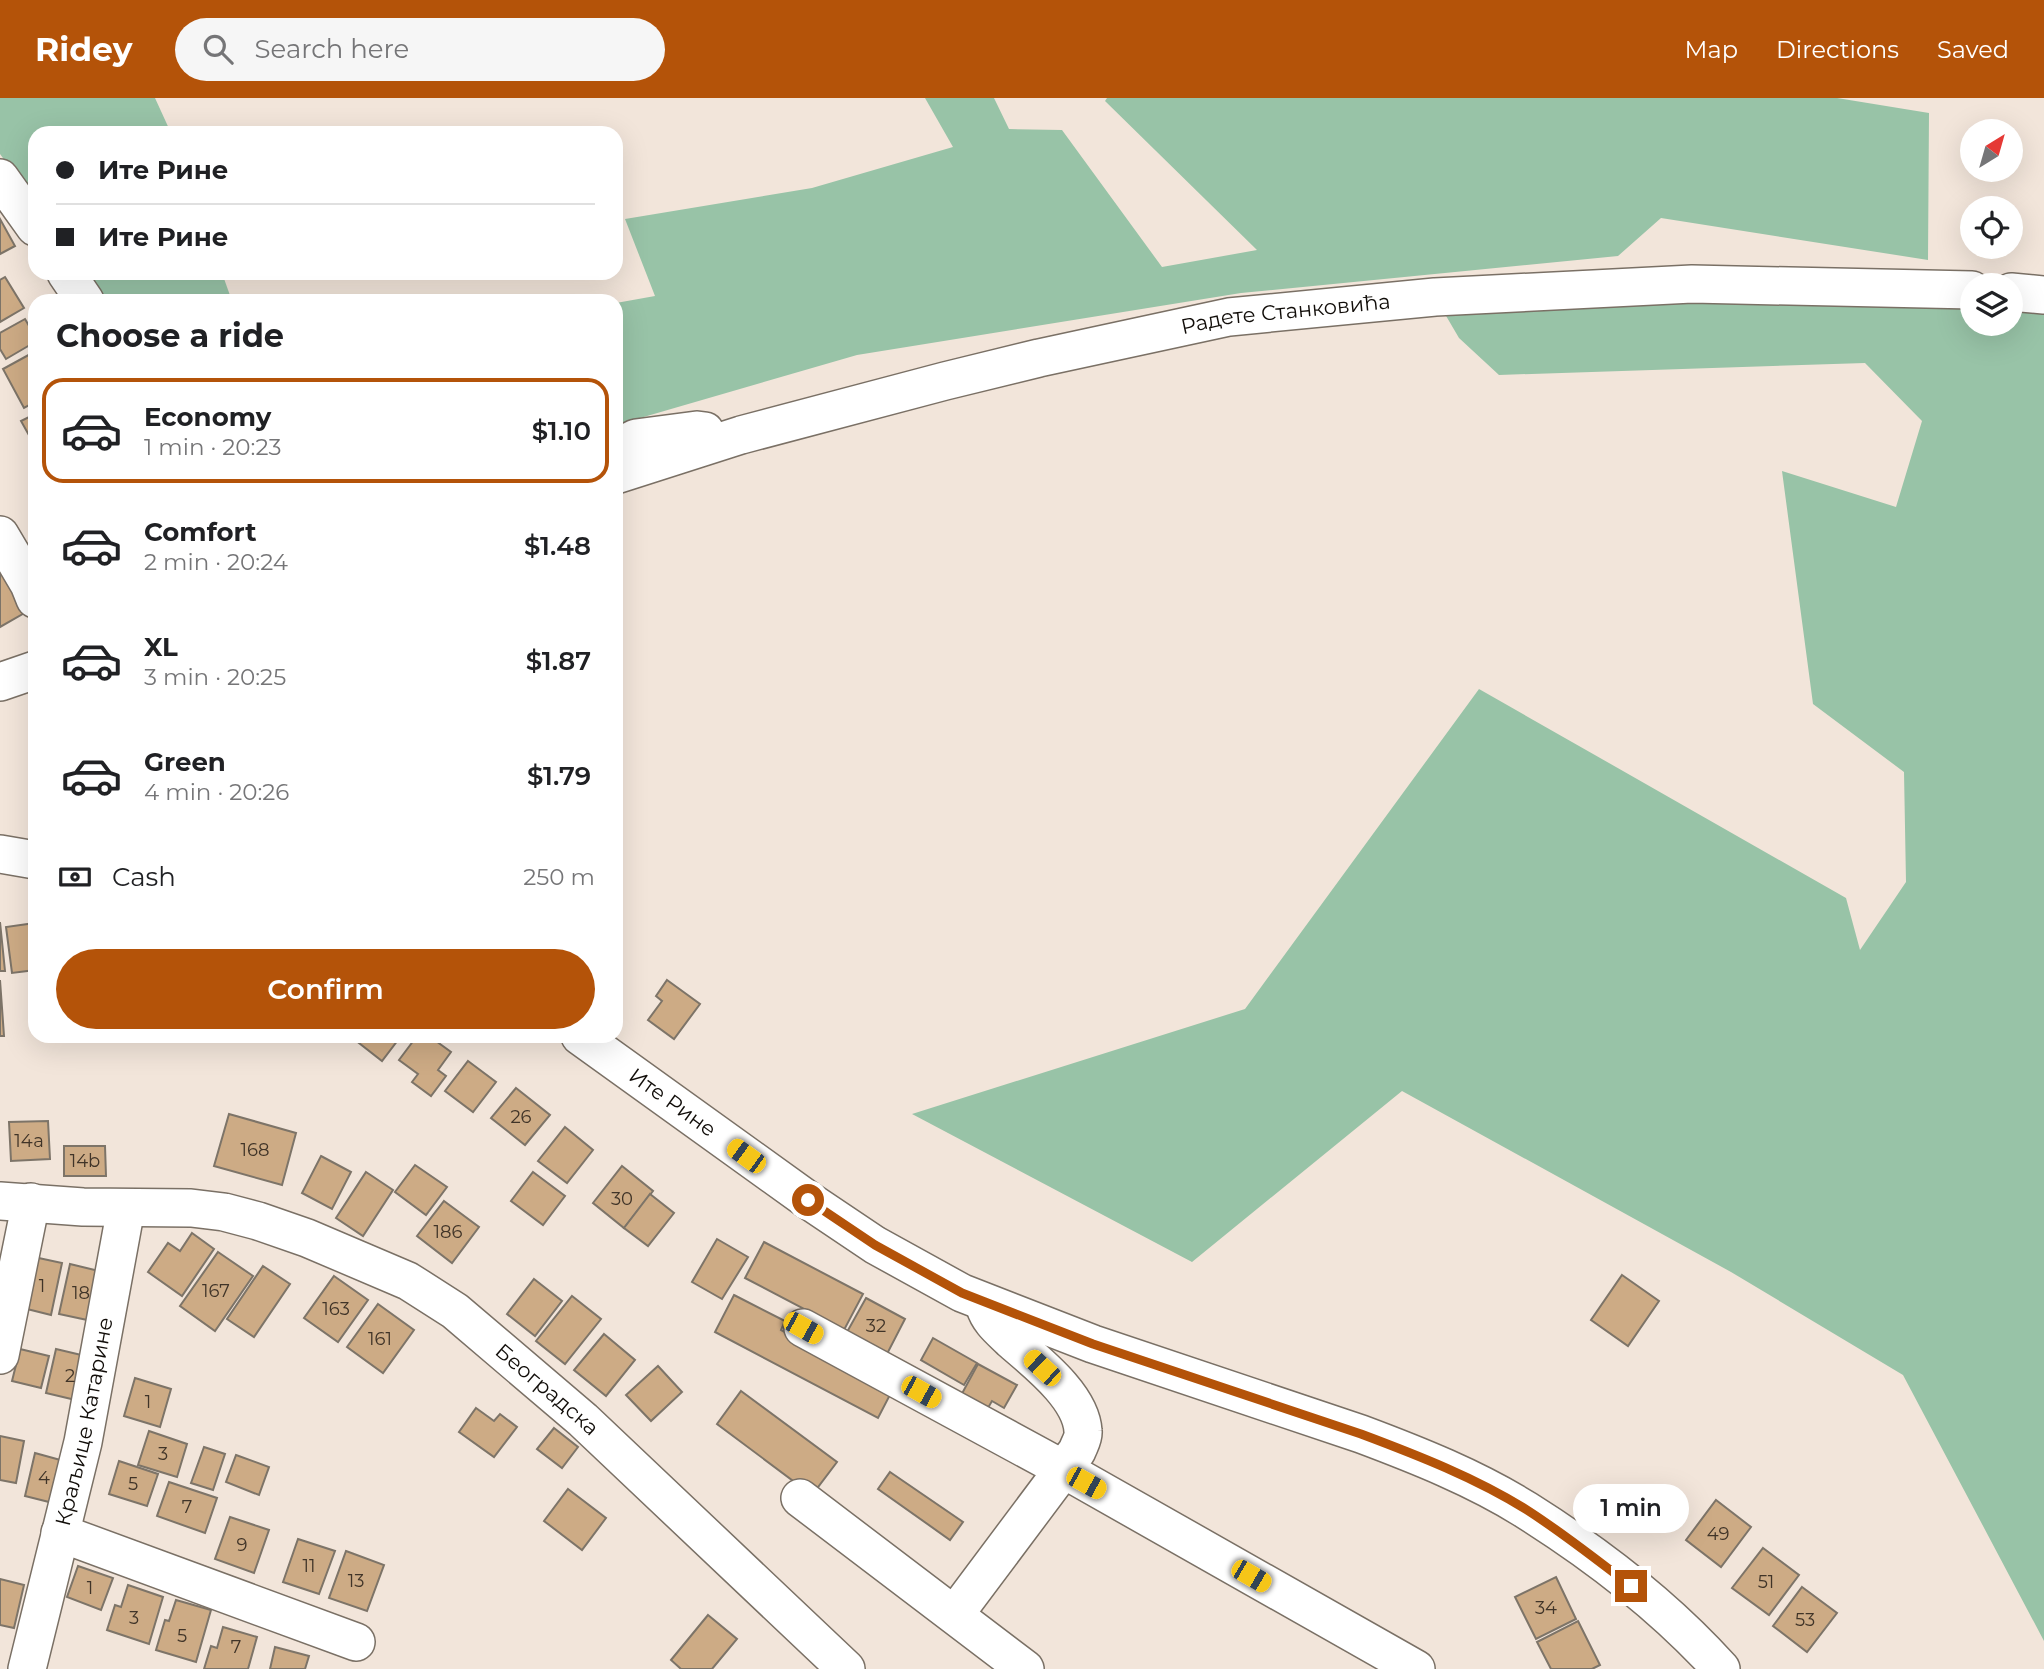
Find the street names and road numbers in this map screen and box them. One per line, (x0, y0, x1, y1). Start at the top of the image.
street label: Радете Станковића (1179, 288, 1391, 339)
street label: Ите Рине (624, 1062, 721, 1142)
street label: Краљице Катарине (50, 1315, 118, 1529)
street label: Београдска (491, 1338, 604, 1440)

